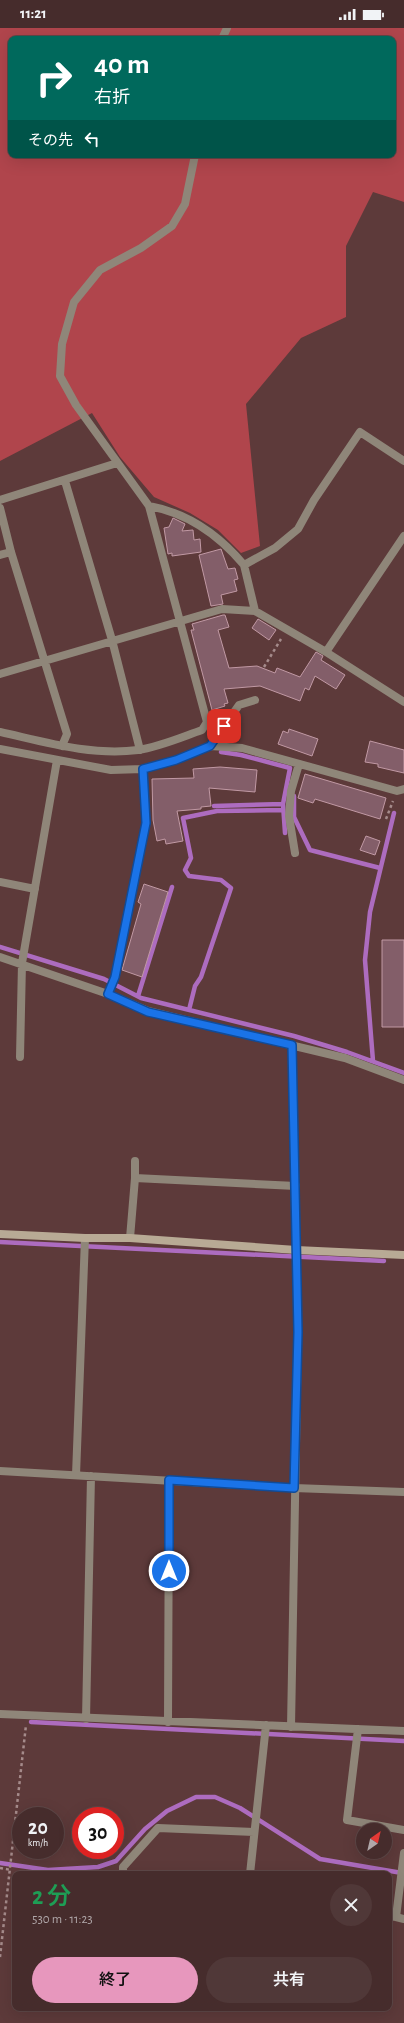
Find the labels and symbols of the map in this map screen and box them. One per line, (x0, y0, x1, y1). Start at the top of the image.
pin (207, 709, 241, 743)
position arrow (148, 1550, 190, 1592)
speed limit sign: 30 (72, 1807, 124, 1859)
north arrow (356, 1823, 392, 1859)

